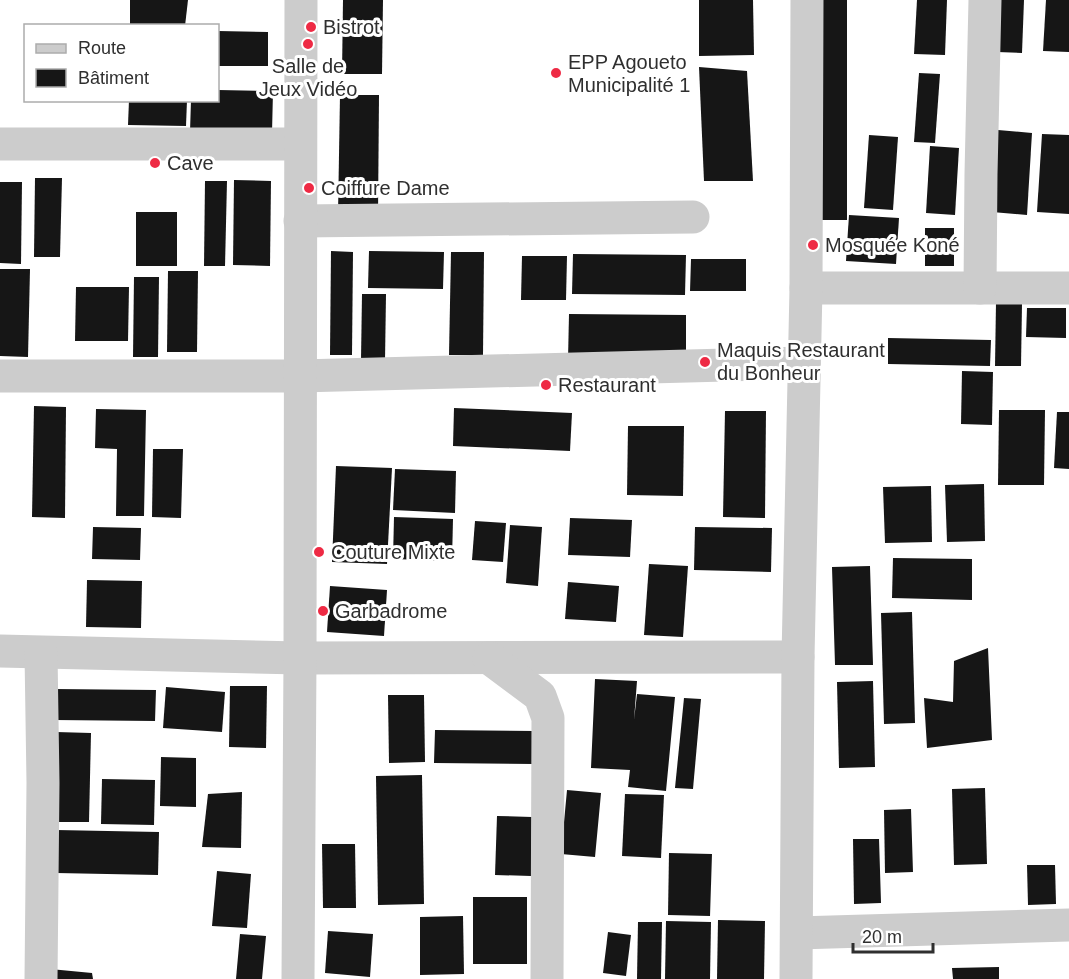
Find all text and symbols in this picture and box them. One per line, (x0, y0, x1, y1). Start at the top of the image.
place label: Bistrot (323, 16, 380, 38)
marker: Bistrot (304, 20, 318, 34)
legend (24, 24, 219, 102)
marker: Salle de Jeux Vidéo (301, 37, 315, 51)
text: Route (78, 38, 126, 58)
place label: EPP Agoueto Municipalité 1 (568, 51, 690, 96)
place label: Salle de Jeux Vidéo (259, 55, 357, 100)
marker: EPP Agoueto Municipalité 1 (549, 66, 563, 80)
text: Bâtiment (78, 68, 149, 88)
place label: Cave (167, 152, 214, 174)
marker: Cave (148, 156, 162, 170)
place label: Coiffure Dame (321, 177, 450, 199)
marker: Coiffure Dame (302, 181, 316, 195)
place label: Mosquée Koné (825, 234, 960, 256)
marker: Mosquée Koné (806, 238, 820, 252)
place label: Maquis Restaurant du Bonheur (717, 339, 885, 384)
marker: Maquis Restaurant du Bonheur (698, 355, 712, 369)
place label: Restaurant (558, 374, 656, 396)
marker: Restaurant (539, 378, 553, 392)
place label: Couture Mixte (331, 541, 456, 563)
marker: Couture Mixte (312, 545, 326, 559)
place label: Garbadrome (335, 600, 447, 622)
marker: Garbadrome (316, 604, 330, 618)
scale bar (853, 916, 932, 954)
text: 20 m (862, 927, 902, 947)

